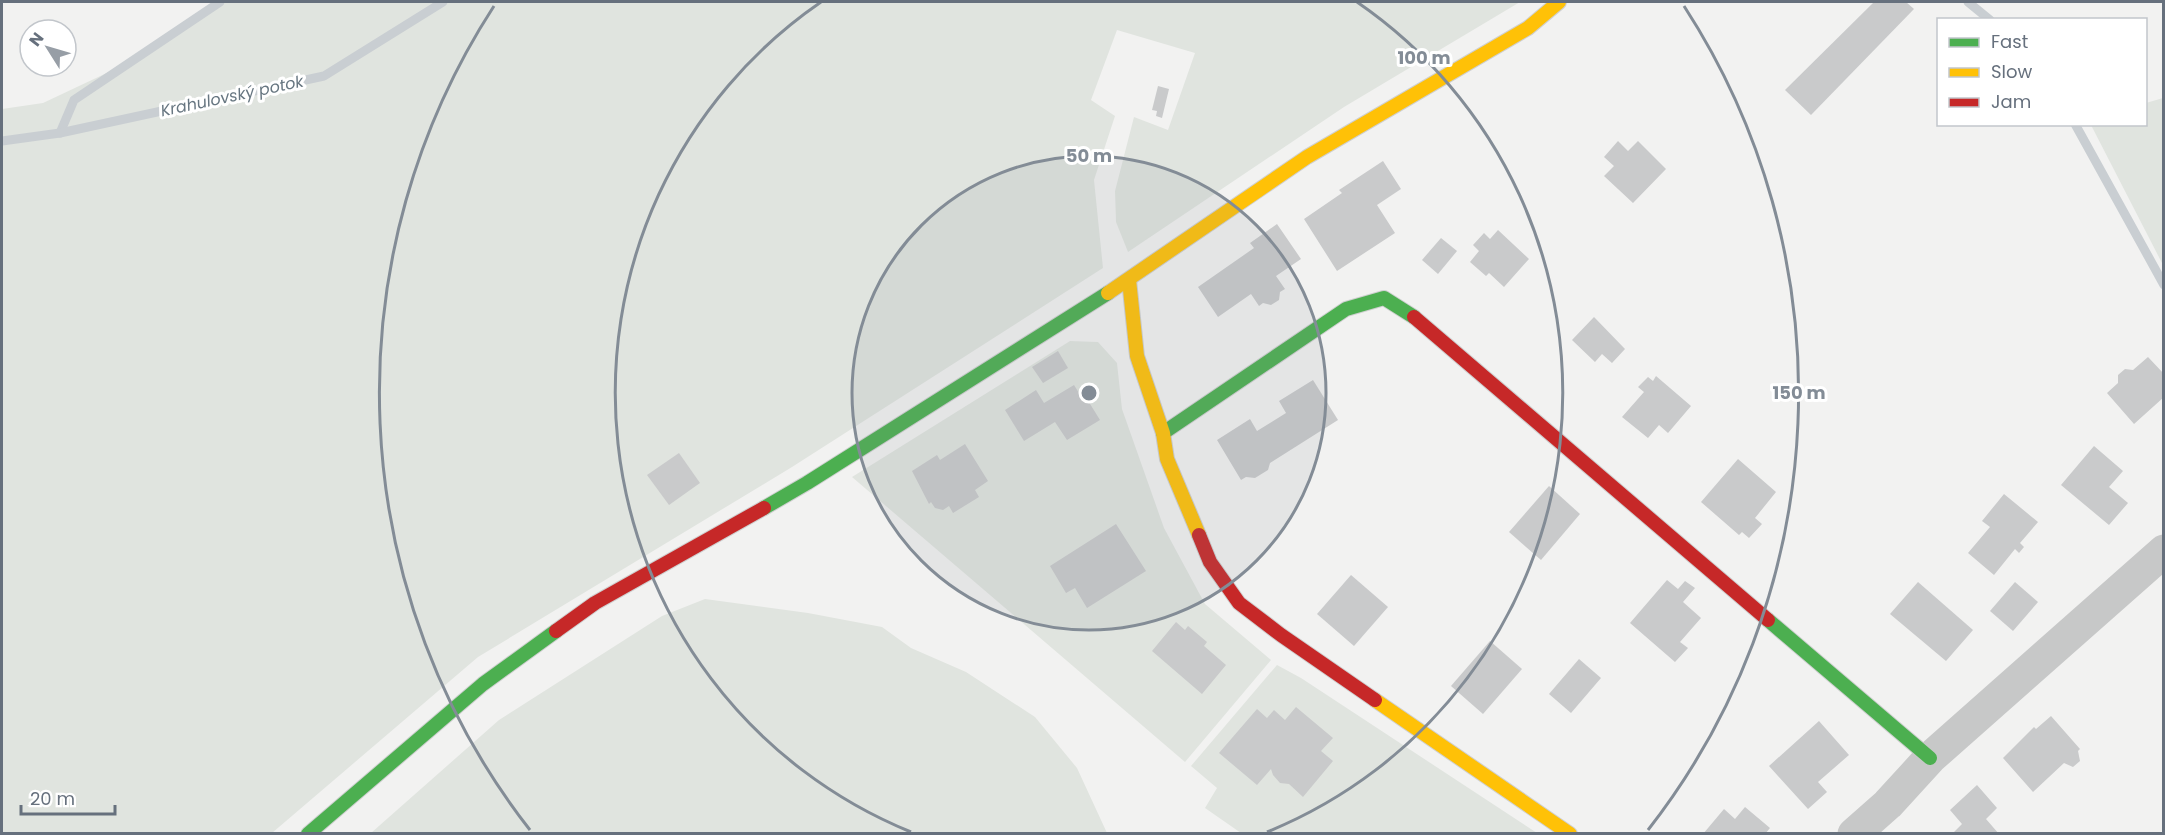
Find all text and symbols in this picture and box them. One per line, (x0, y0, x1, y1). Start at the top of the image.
north arrow (18, 18, 78, 78)
legend (1937, 18, 2147, 126)
text: N (24, 28, 49, 51)
text: Fast (1991, 29, 2028, 54)
text: 100 m (1397, 45, 1451, 70)
text: Slow (1991, 59, 2033, 84)
water label: Krahulovský potok (158, 69, 306, 122)
text: Jam (1991, 89, 2031, 114)
text: 50 m (1066, 143, 1112, 168)
text: 150 m (1772, 380, 1826, 405)
centre of rings (1079, 383, 1099, 403)
scale bar (21, 778, 116, 816)
text: 20 m (30, 786, 75, 811)

